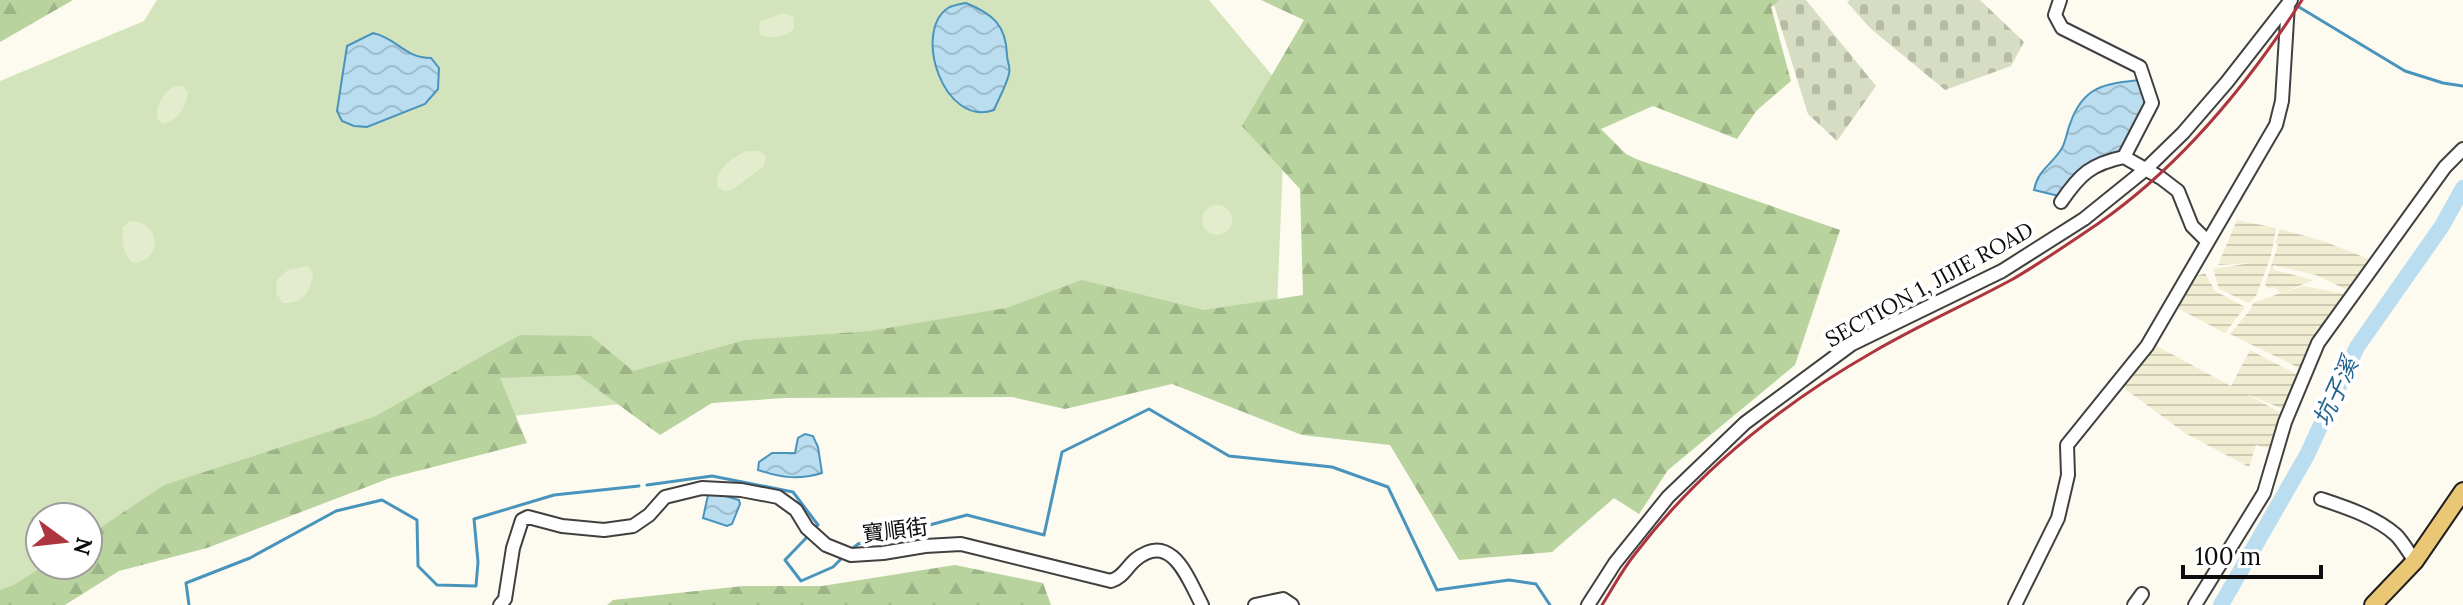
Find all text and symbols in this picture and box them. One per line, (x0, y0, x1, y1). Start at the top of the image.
street label: SECTION 1, JIJIE ROAD (1820, 215, 2038, 353)
water label: 坑子溪 (2306, 350, 2366, 431)
north arrow (24, 501, 104, 581)
street label: 寶順街 (861, 512, 929, 548)
scale bar (2183, 529, 2321, 579)
text: N (68, 534, 99, 558)
text: 100 m (2195, 541, 2261, 572)

